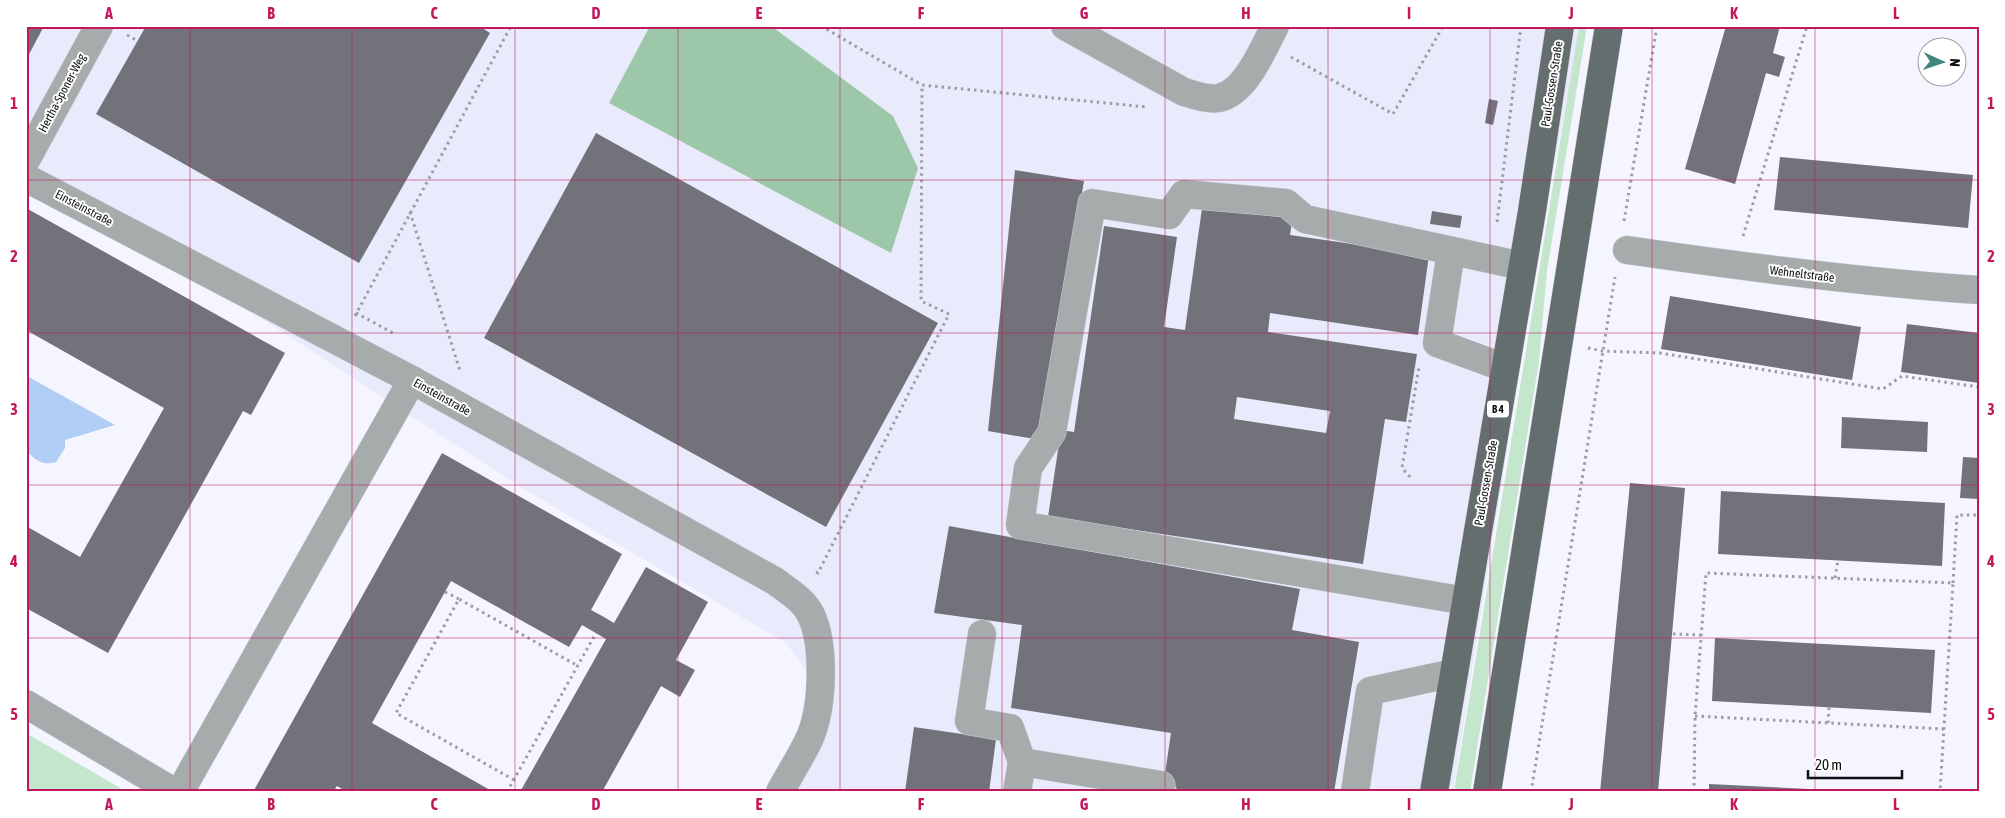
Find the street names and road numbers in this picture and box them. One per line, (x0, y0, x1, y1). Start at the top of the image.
street label: Paul-Gossen-Straße (1538, 40, 1566, 128)
street label: Hertha-Sponer-Weg (35, 51, 89, 135)
street label: Einsteinstraße (53, 187, 115, 229)
street label: Wehneltstraße (1769, 263, 1835, 285)
street label: Einsteinstraße (411, 376, 473, 418)
road number: B 4 (1487, 400, 1509, 418)
street label: Paul-Gossen-Straße (1472, 439, 1500, 527)

